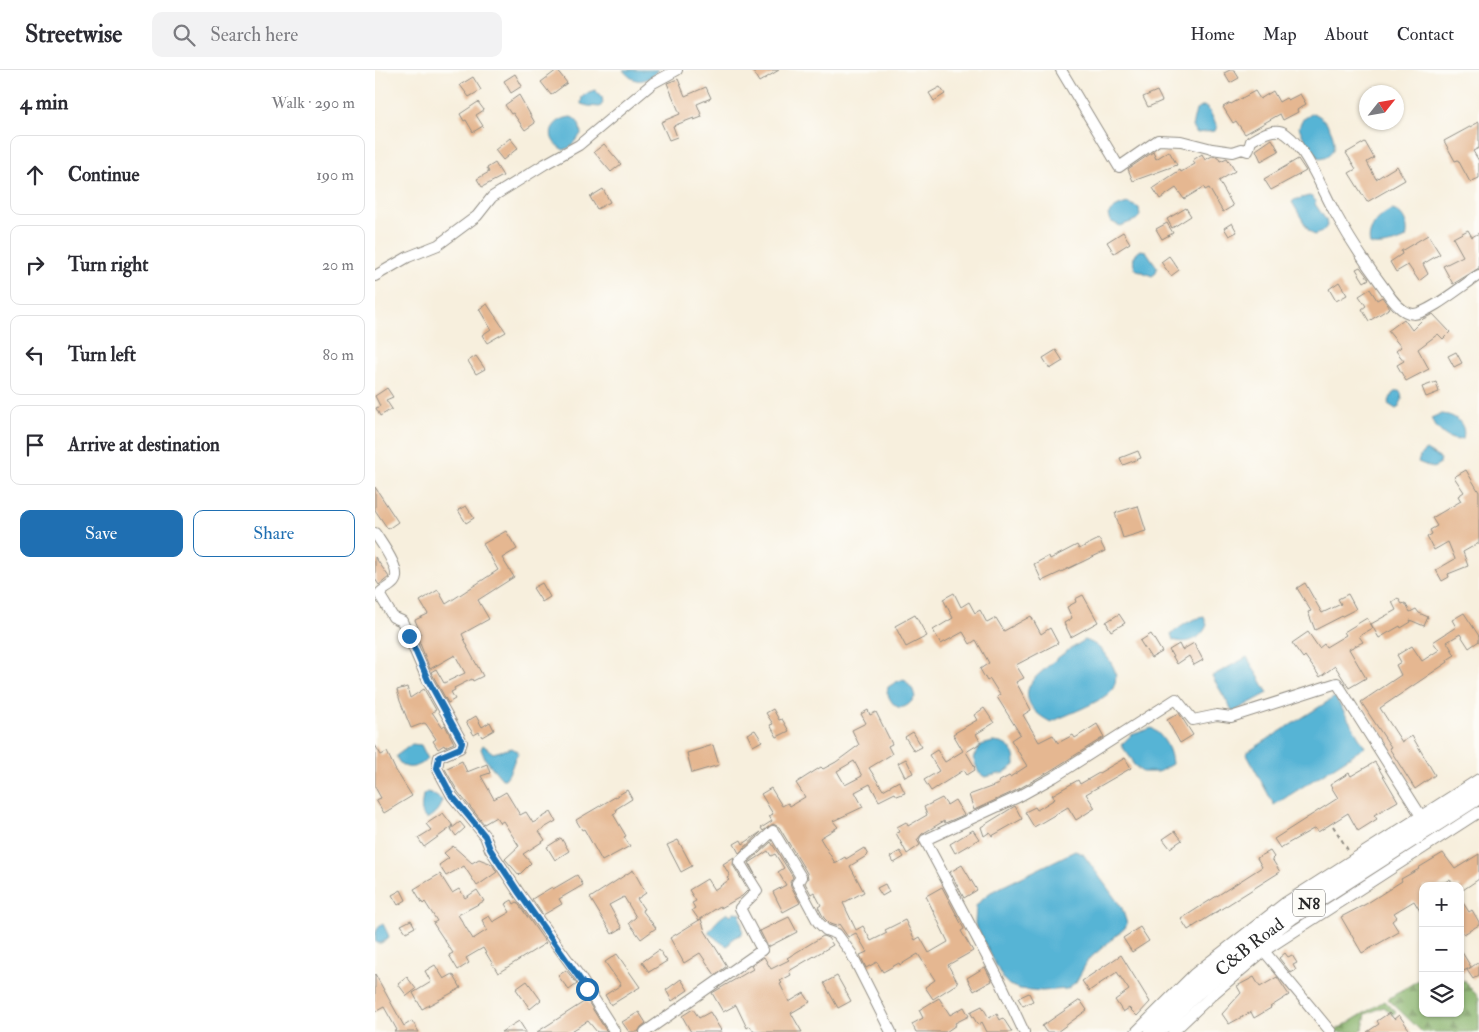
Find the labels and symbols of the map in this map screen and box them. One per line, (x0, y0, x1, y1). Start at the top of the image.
north arrow (1359, 85, 1404, 130)
route end (398, 625, 421, 648)
road number: N8 (1293, 890, 1325, 916)
street label: C&B Road (1210, 913, 1289, 982)
route start (576, 978, 599, 1001)

